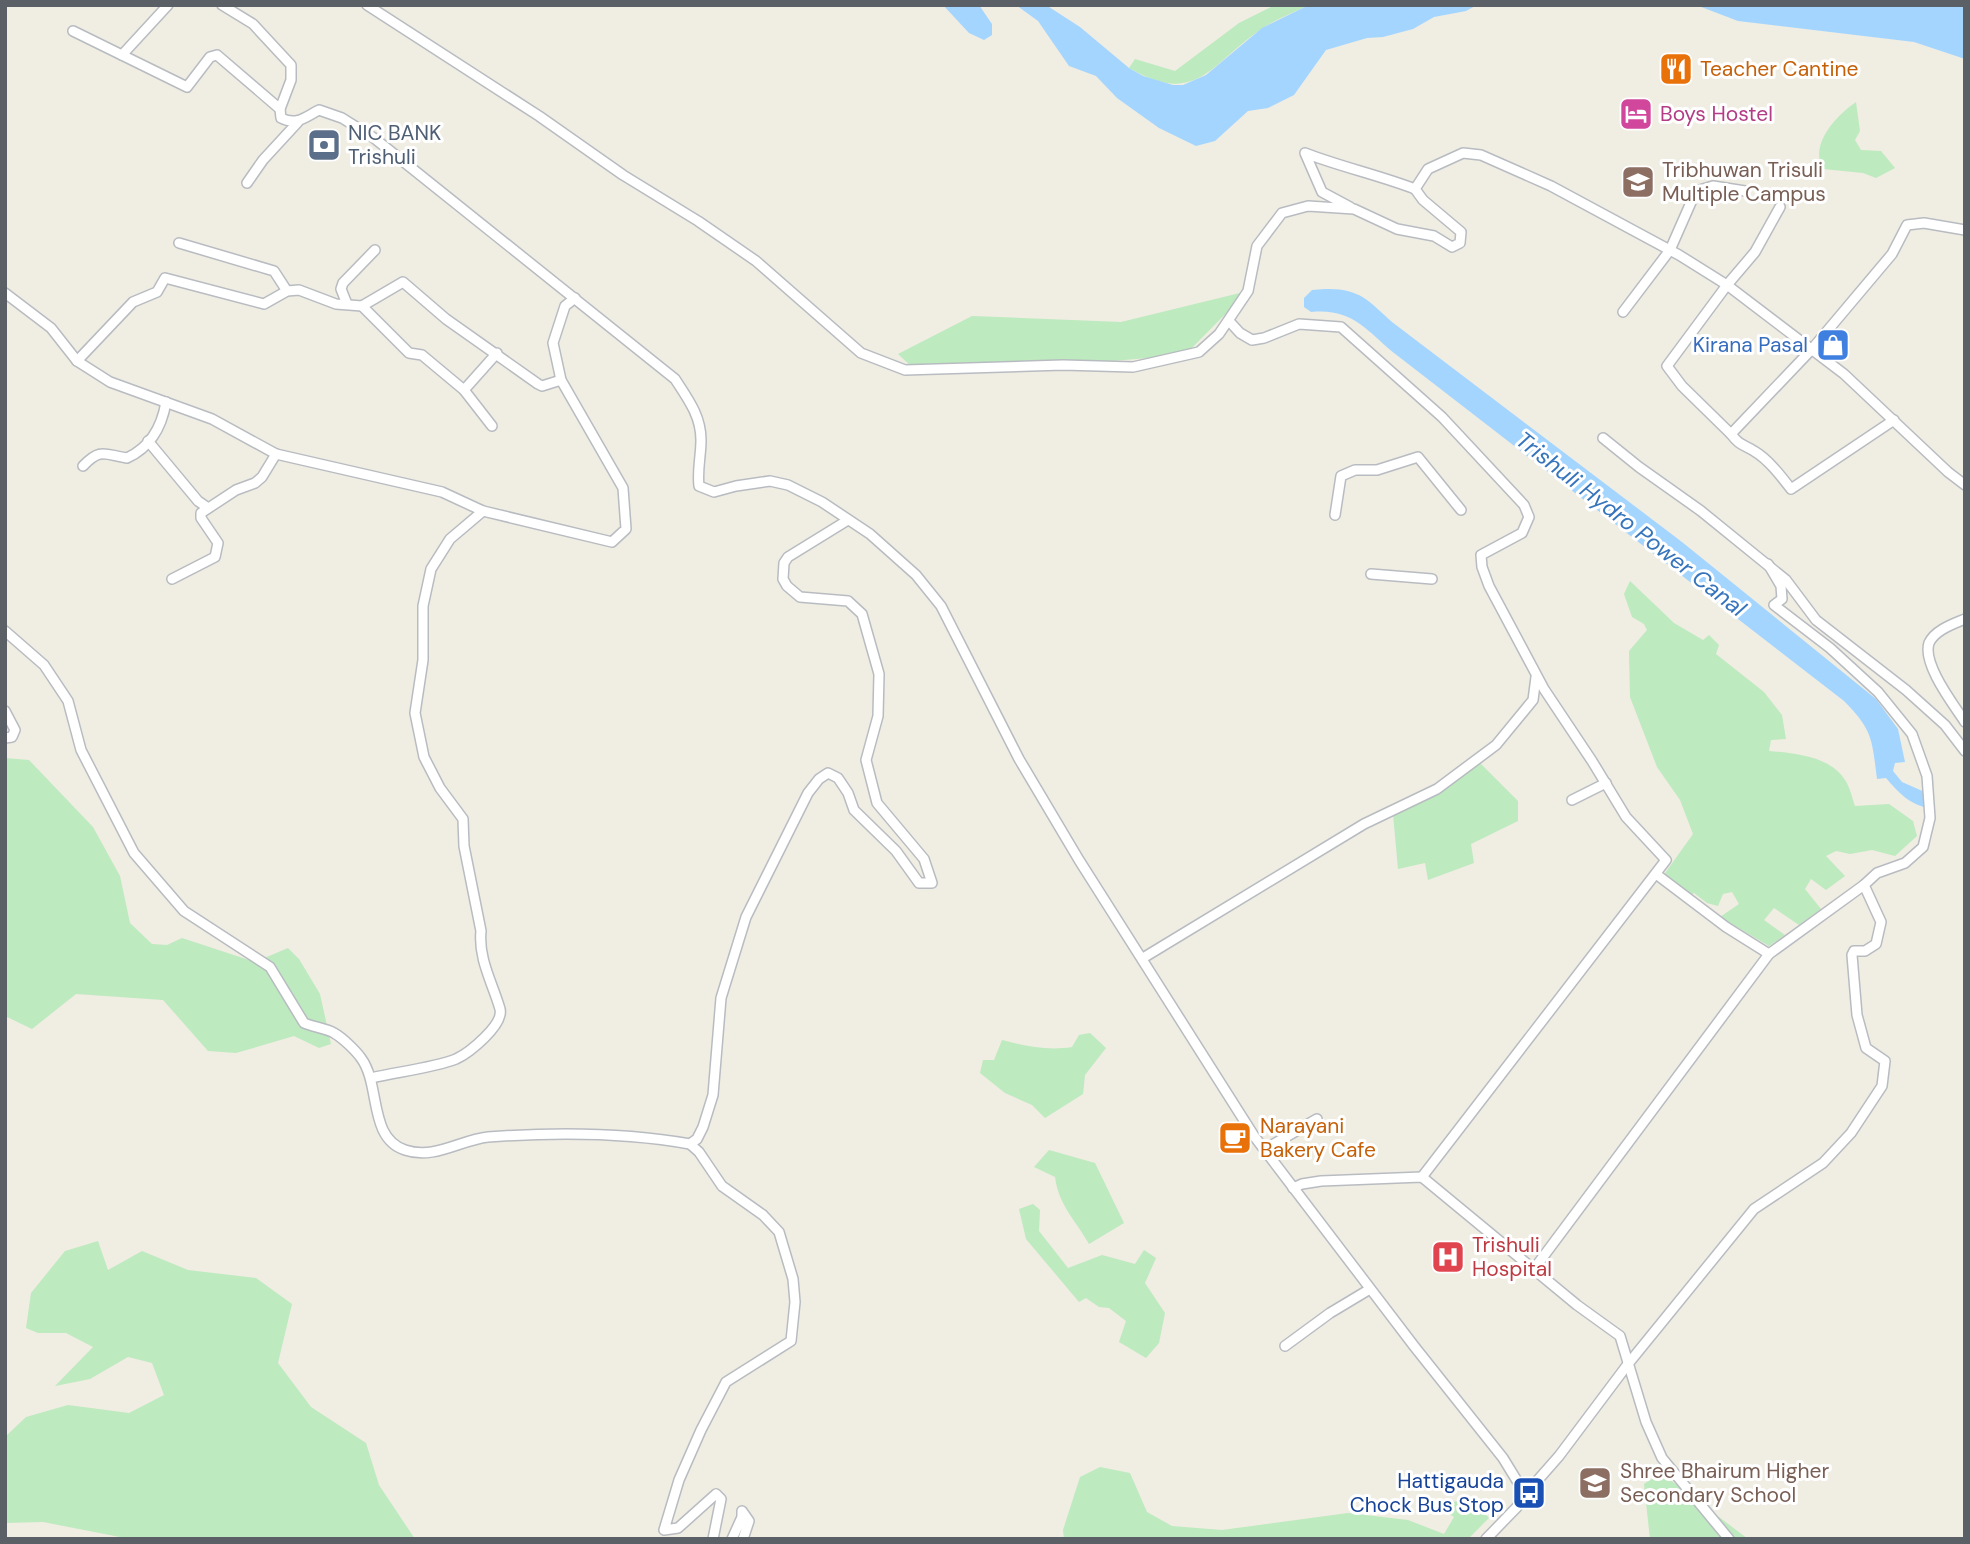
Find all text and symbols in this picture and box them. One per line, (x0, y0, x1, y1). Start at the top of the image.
restaurant icon: Teacher Cantine (1657, 50, 1695, 88)
place label: Teacher Cantine (1700, 55, 1858, 83)
hotel icon: Boys Hostel (1617, 95, 1655, 133)
place label: Boys Hostel (1660, 100, 1773, 128)
place label: NIC BANK Trishuli (348, 119, 441, 171)
bank icon: NIC BANK Trishuli (305, 126, 343, 164)
place label: Tribhuwan Trisuli Multiple Campus (1662, 156, 1826, 208)
school or university icon: Tribhuwan Trisuli Multiple Campus (1619, 163, 1657, 201)
shop icon: Kirana Pasal (1814, 326, 1852, 364)
place label: Kirana Pasal (1693, 331, 1808, 359)
water label: Trishuli Hydro Power Canal (1510, 425, 1753, 624)
place label: Narayani Bakery Cafe (1260, 1112, 1376, 1164)
cafe icon: Narayani Bakery Cafe (1216, 1119, 1254, 1157)
place label: Trishuli Hospital (1472, 1231, 1552, 1283)
hospital icon: Trishuli Hospital (1429, 1238, 1467, 1276)
place label: Shree Bhairum Higher Secondary School (1620, 1457, 1829, 1509)
school or university icon: Shree Bhairum Higher Secondary School (1576, 1464, 1614, 1502)
place label: Hattigauda Chock Bus Stop (1350, 1467, 1504, 1519)
bus stop icon: Hattigauda Chock Bus Stop (1510, 1474, 1548, 1512)

